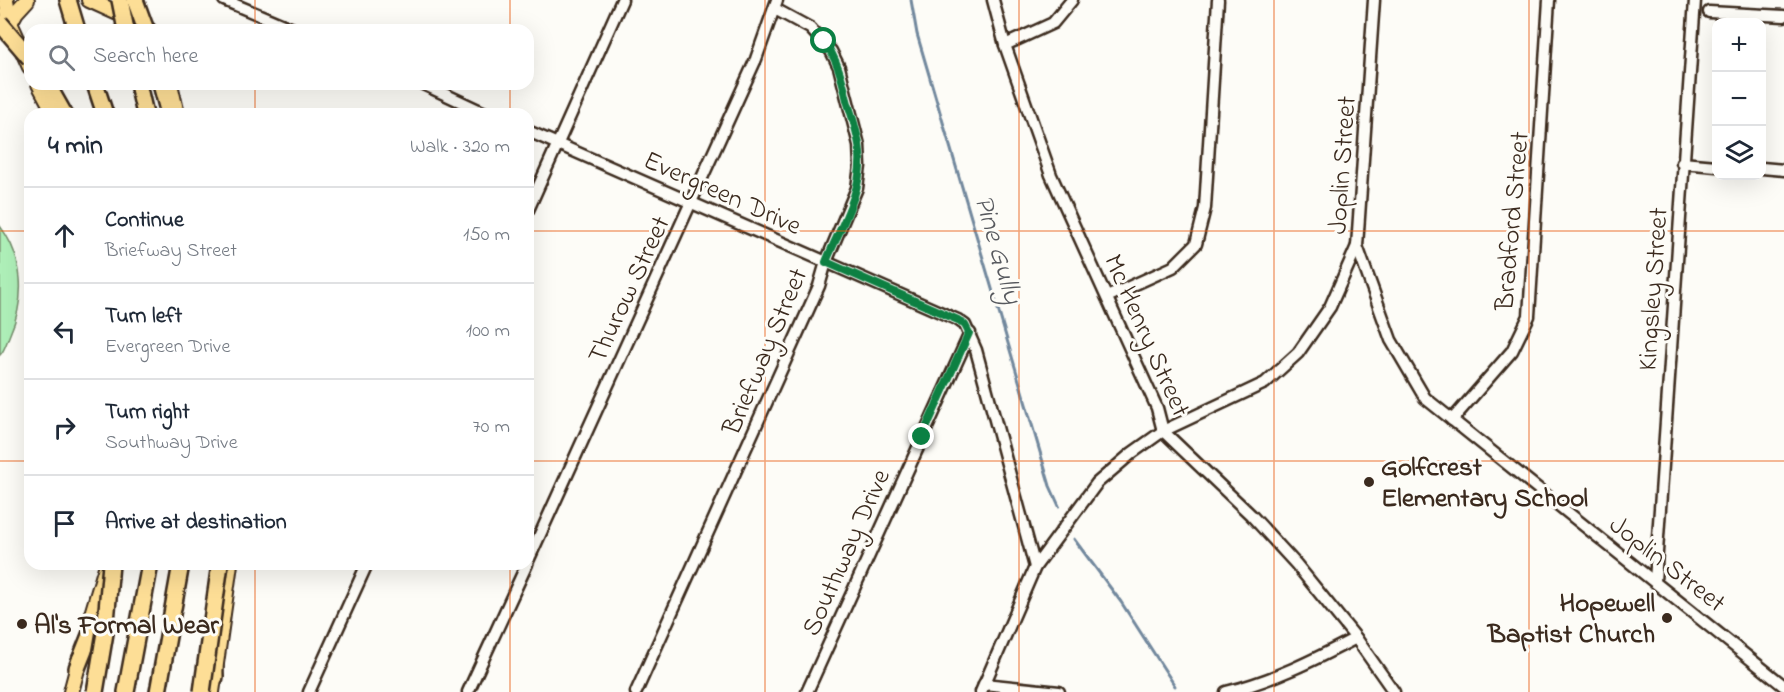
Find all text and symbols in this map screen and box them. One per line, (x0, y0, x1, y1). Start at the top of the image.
map controls (1712, 18, 1766, 180)
button: + (1712, 18, 1766, 72)
search box (24, 24, 534, 90)
route start (810, 27, 836, 53)
icon: search (45, 41, 78, 74)
text: Search here (93, 41, 198, 73)
button: − (1712, 72, 1766, 126)
street label: Joplin Street (1319, 95, 1368, 236)
button: layers (1712, 126, 1766, 180)
text: 4 min (48, 128, 103, 166)
street label: Bradford Street (1486, 130, 1541, 313)
text: Walk · 320 m (410, 133, 510, 162)
street label: Evergreen Drive (637, 142, 808, 247)
water label: Pine Gully (962, 191, 1032, 310)
text: Continue (105, 205, 184, 237)
street label: Kingsley Street (1629, 206, 1680, 372)
street label: Thurow Street (579, 210, 681, 370)
icon: ahead (48, 219, 81, 252)
text: 150 m (463, 221, 510, 250)
text: Briefway Street (105, 237, 237, 266)
street label: Mc Henry Street (1092, 248, 1199, 424)
street label: Briefway Street (713, 262, 819, 442)
text: Turn left (105, 301, 182, 333)
icon: left (48, 315, 81, 348)
text: 100 m (466, 317, 510, 346)
text: Evergreen Drive (105, 333, 230, 362)
text: Turn right (105, 397, 190, 429)
icon: right (48, 411, 81, 444)
text: 70 m (473, 413, 510, 442)
route end (908, 423, 934, 449)
text: Southway Drive (105, 429, 238, 458)
place label: Golfcrest Elementary School (1381, 449, 1588, 519)
street label: Southway Drive (793, 462, 902, 643)
marker: Golfcrest Elementary School (1362, 475, 1376, 489)
icon: arrive (48, 507, 81, 540)
text: Arrive at destination (105, 507, 287, 539)
street label: Joplin Street (1600, 507, 1733, 623)
place label: Hopewell Baptist Church (1486, 585, 1655, 655)
place label: Al's Formal Wear (34, 607, 219, 646)
marker: Hopewell Baptist Church (1660, 611, 1674, 625)
marker: Al's Formal Wear (15, 617, 29, 631)

